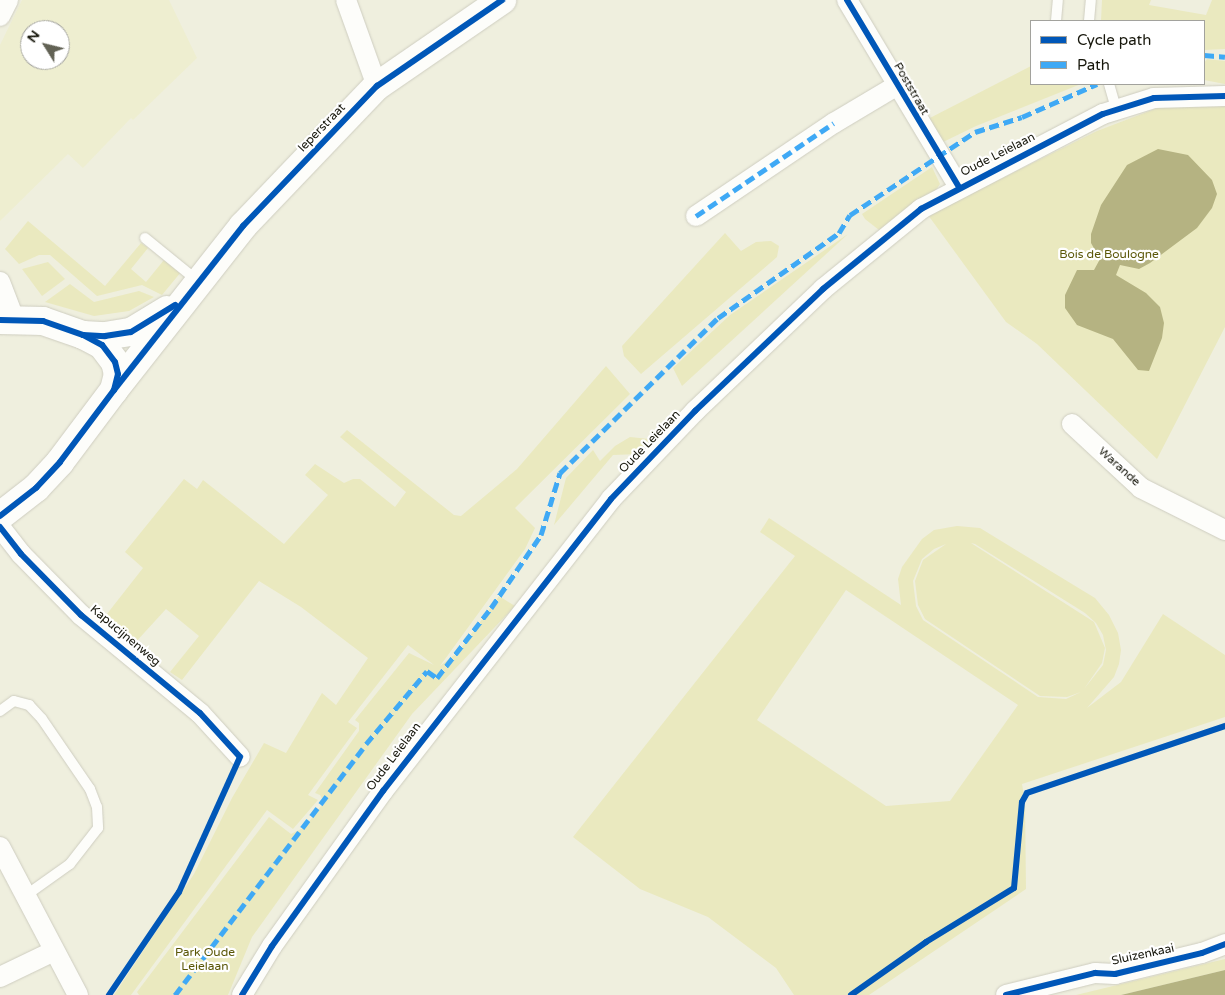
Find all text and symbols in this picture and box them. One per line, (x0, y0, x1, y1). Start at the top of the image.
north arrow (20, 20, 70, 70)
legend (1030, 20, 1205, 85)
text: N (23, 27, 43, 46)
text: Cycle path (1077, 31, 1151, 49)
text: Path (1077, 56, 1110, 74)
street label: Poststraat (890, 60, 932, 118)
street label: Ieperstraat (295, 101, 349, 155)
street label: Oude Leielaan (958, 130, 1038, 180)
park label: Bois de Boulogne (1059, 248, 1159, 262)
street label: Oude Leielaan (616, 408, 684, 476)
street label: Warande (1095, 444, 1143, 490)
street label: Kapucijnenweg (87, 602, 163, 670)
street label: Oude Leielaan (364, 720, 424, 794)
street label: Sluizenkaai (1110, 941, 1176, 969)
park label: Park Oude Leielaan (175, 946, 235, 974)

